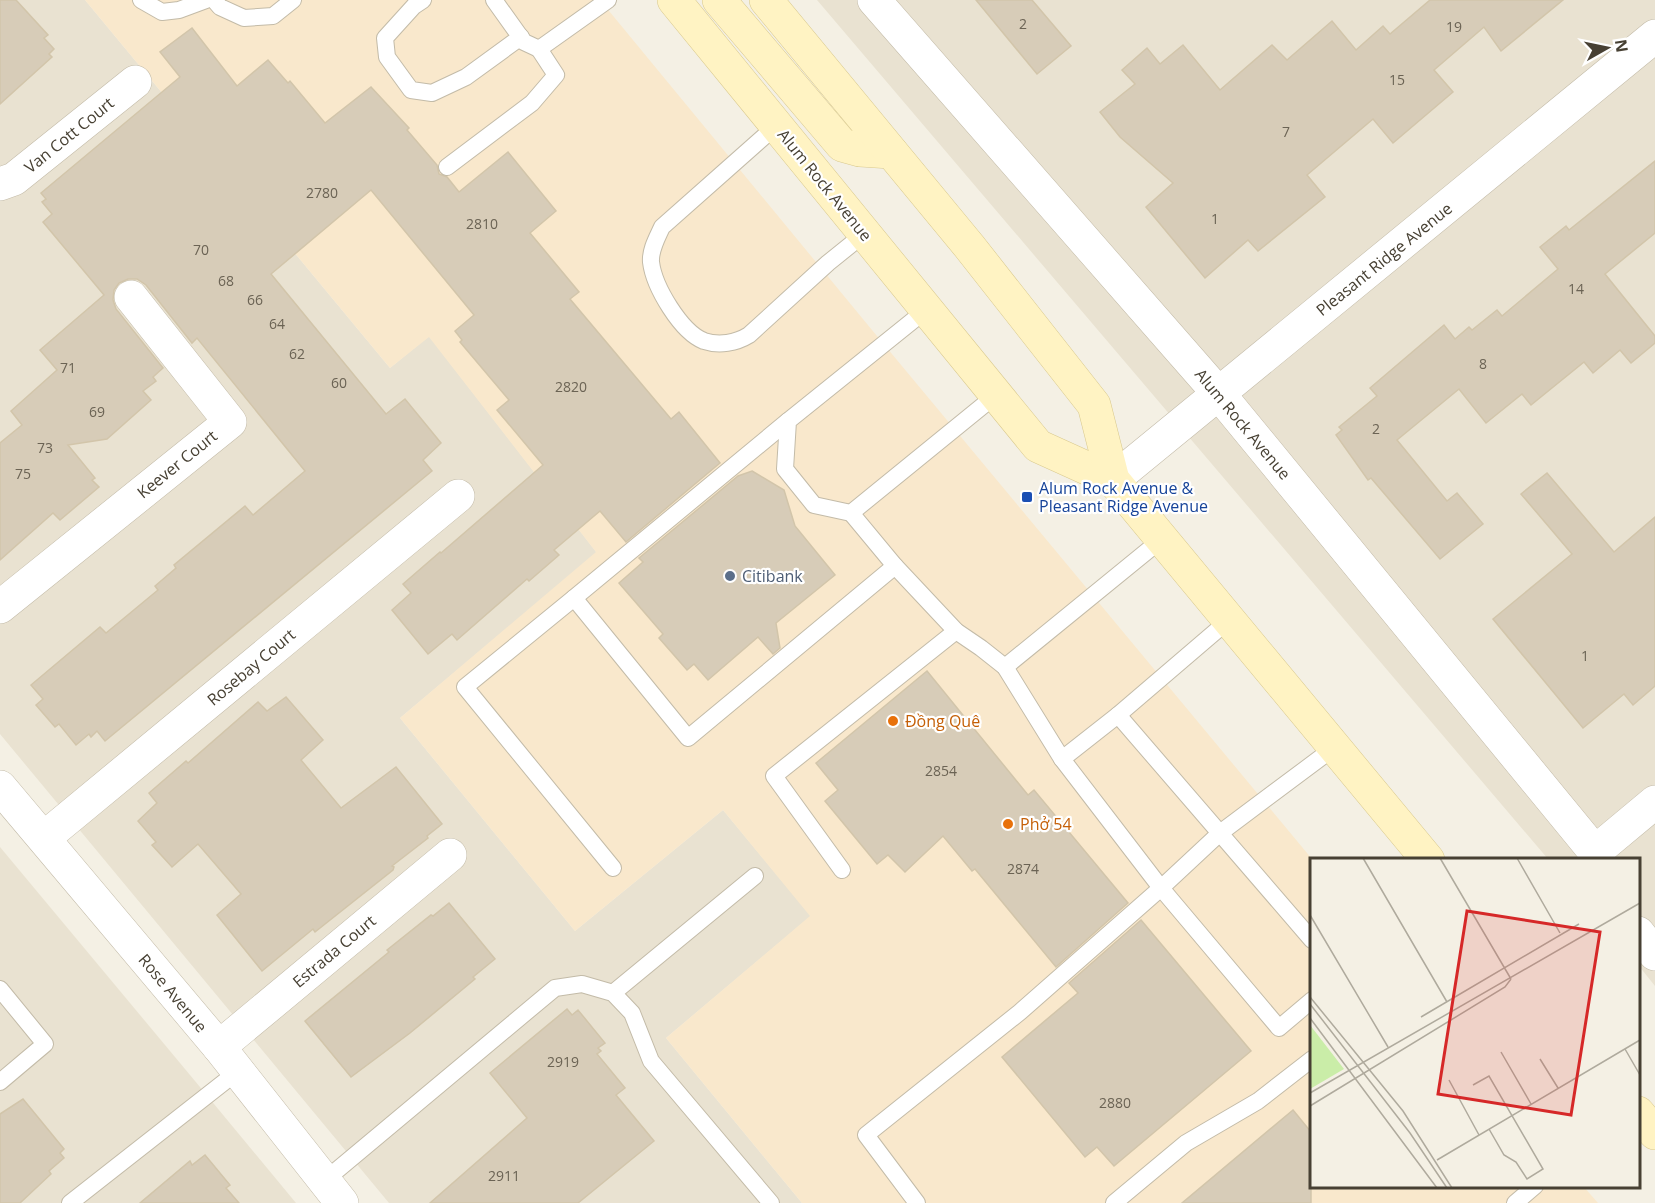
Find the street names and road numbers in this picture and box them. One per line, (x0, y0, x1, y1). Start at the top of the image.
street label: Van Cott Court (20, 92, 119, 178)
street label: Alum Rock Avenue (773, 124, 877, 246)
street label: Pleasant Ridge Avenue (1311, 197, 1457, 321)
street label: Alum Rock Avenue (1190, 364, 1296, 484)
street label: Keever Court (132, 425, 222, 503)
street label: Rosebay Court (202, 623, 300, 710)
street label: Estrada Court (288, 910, 380, 992)
street label: Rose Avenue (134, 949, 212, 1037)

